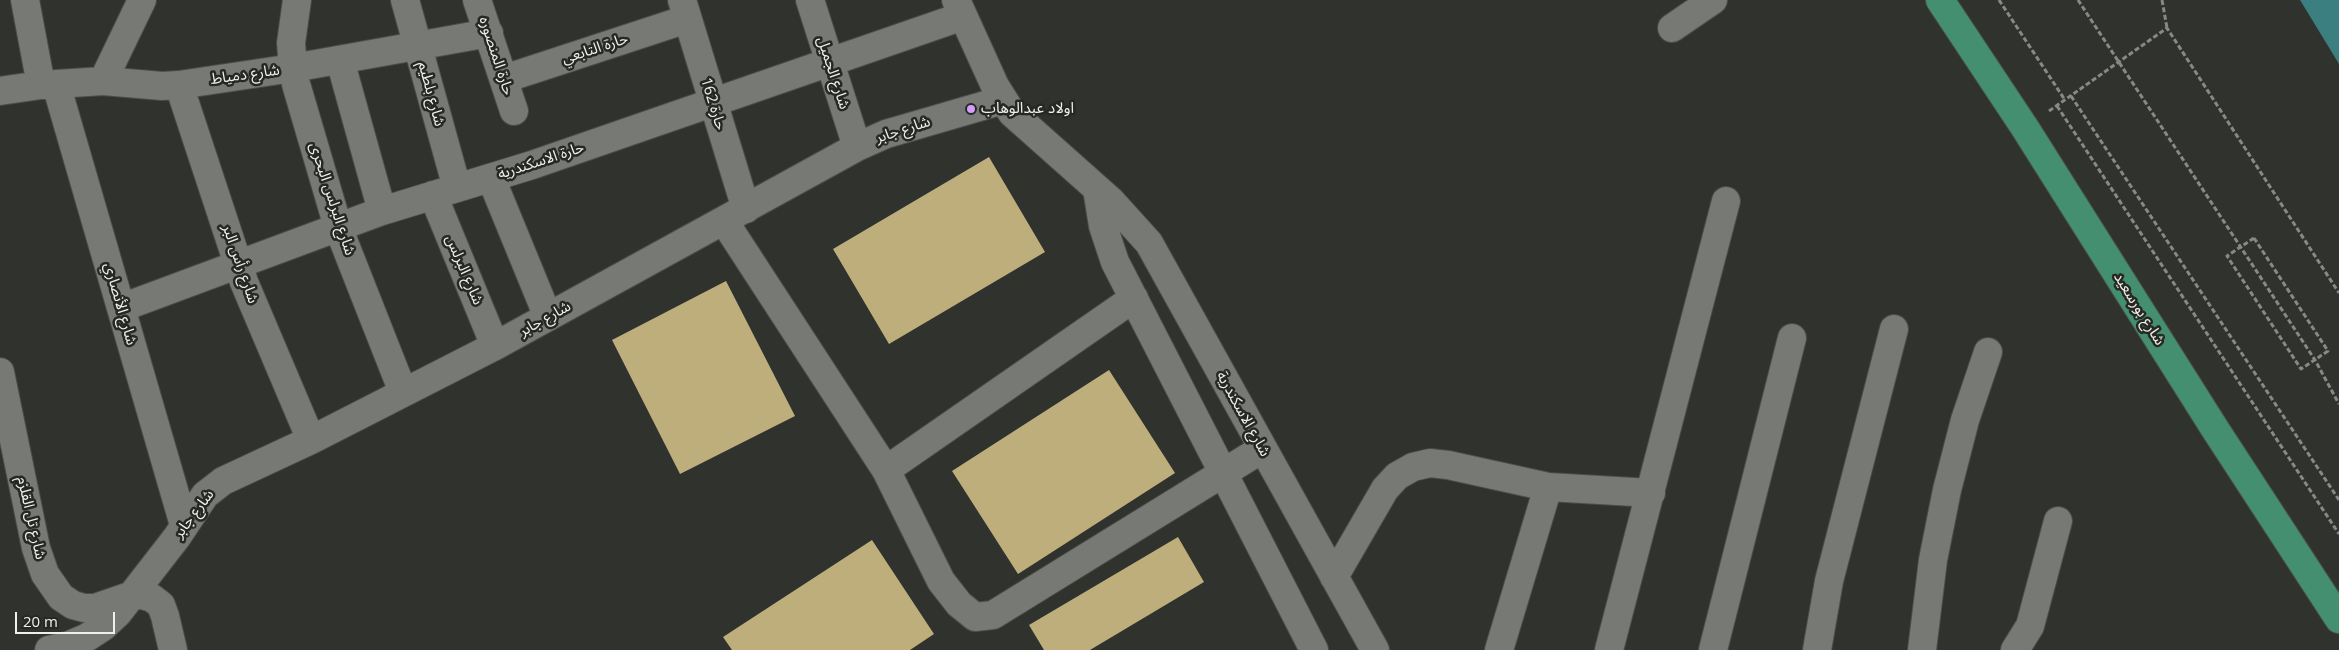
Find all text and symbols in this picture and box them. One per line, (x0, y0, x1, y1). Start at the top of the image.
street label: حارة المنصوره (475, 14, 517, 98)
street label: حارة التابعي (560, 30, 630, 68)
street label: شارع الجميل (813, 34, 853, 112)
street label: شارع بلطيم (414, 60, 448, 128)
street label: شارع دمياط (209, 61, 281, 89)
street label: حارة 162 (697, 76, 729, 132)
place label: اولاد عبدالوهاب (981, 100, 1074, 118)
marker: اولاد عبدالوهاب (965, 103, 977, 115)
street label: شارع جابر (873, 113, 933, 147)
street label: حارة الاسكندرية (496, 139, 586, 183)
street label: شارع البرلس البحرى (305, 140, 359, 258)
street label: شارع رأس البر (218, 222, 262, 306)
street label: شارع البرلس (441, 232, 487, 308)
street label: شارع الأنصاري (100, 261, 140, 347)
street label: شارع بورسعيد (2110, 269, 2168, 349)
street label: شارع جابر (516, 297, 574, 341)
street label: شارع الاسكندرية (1212, 368, 1274, 460)
street label: شارع تل القلزم (13, 475, 49, 561)
street label: شارع جابر (170, 486, 218, 542)
scale bar (18, 602, 118, 634)
text: 20 m (23, 611, 58, 631)

